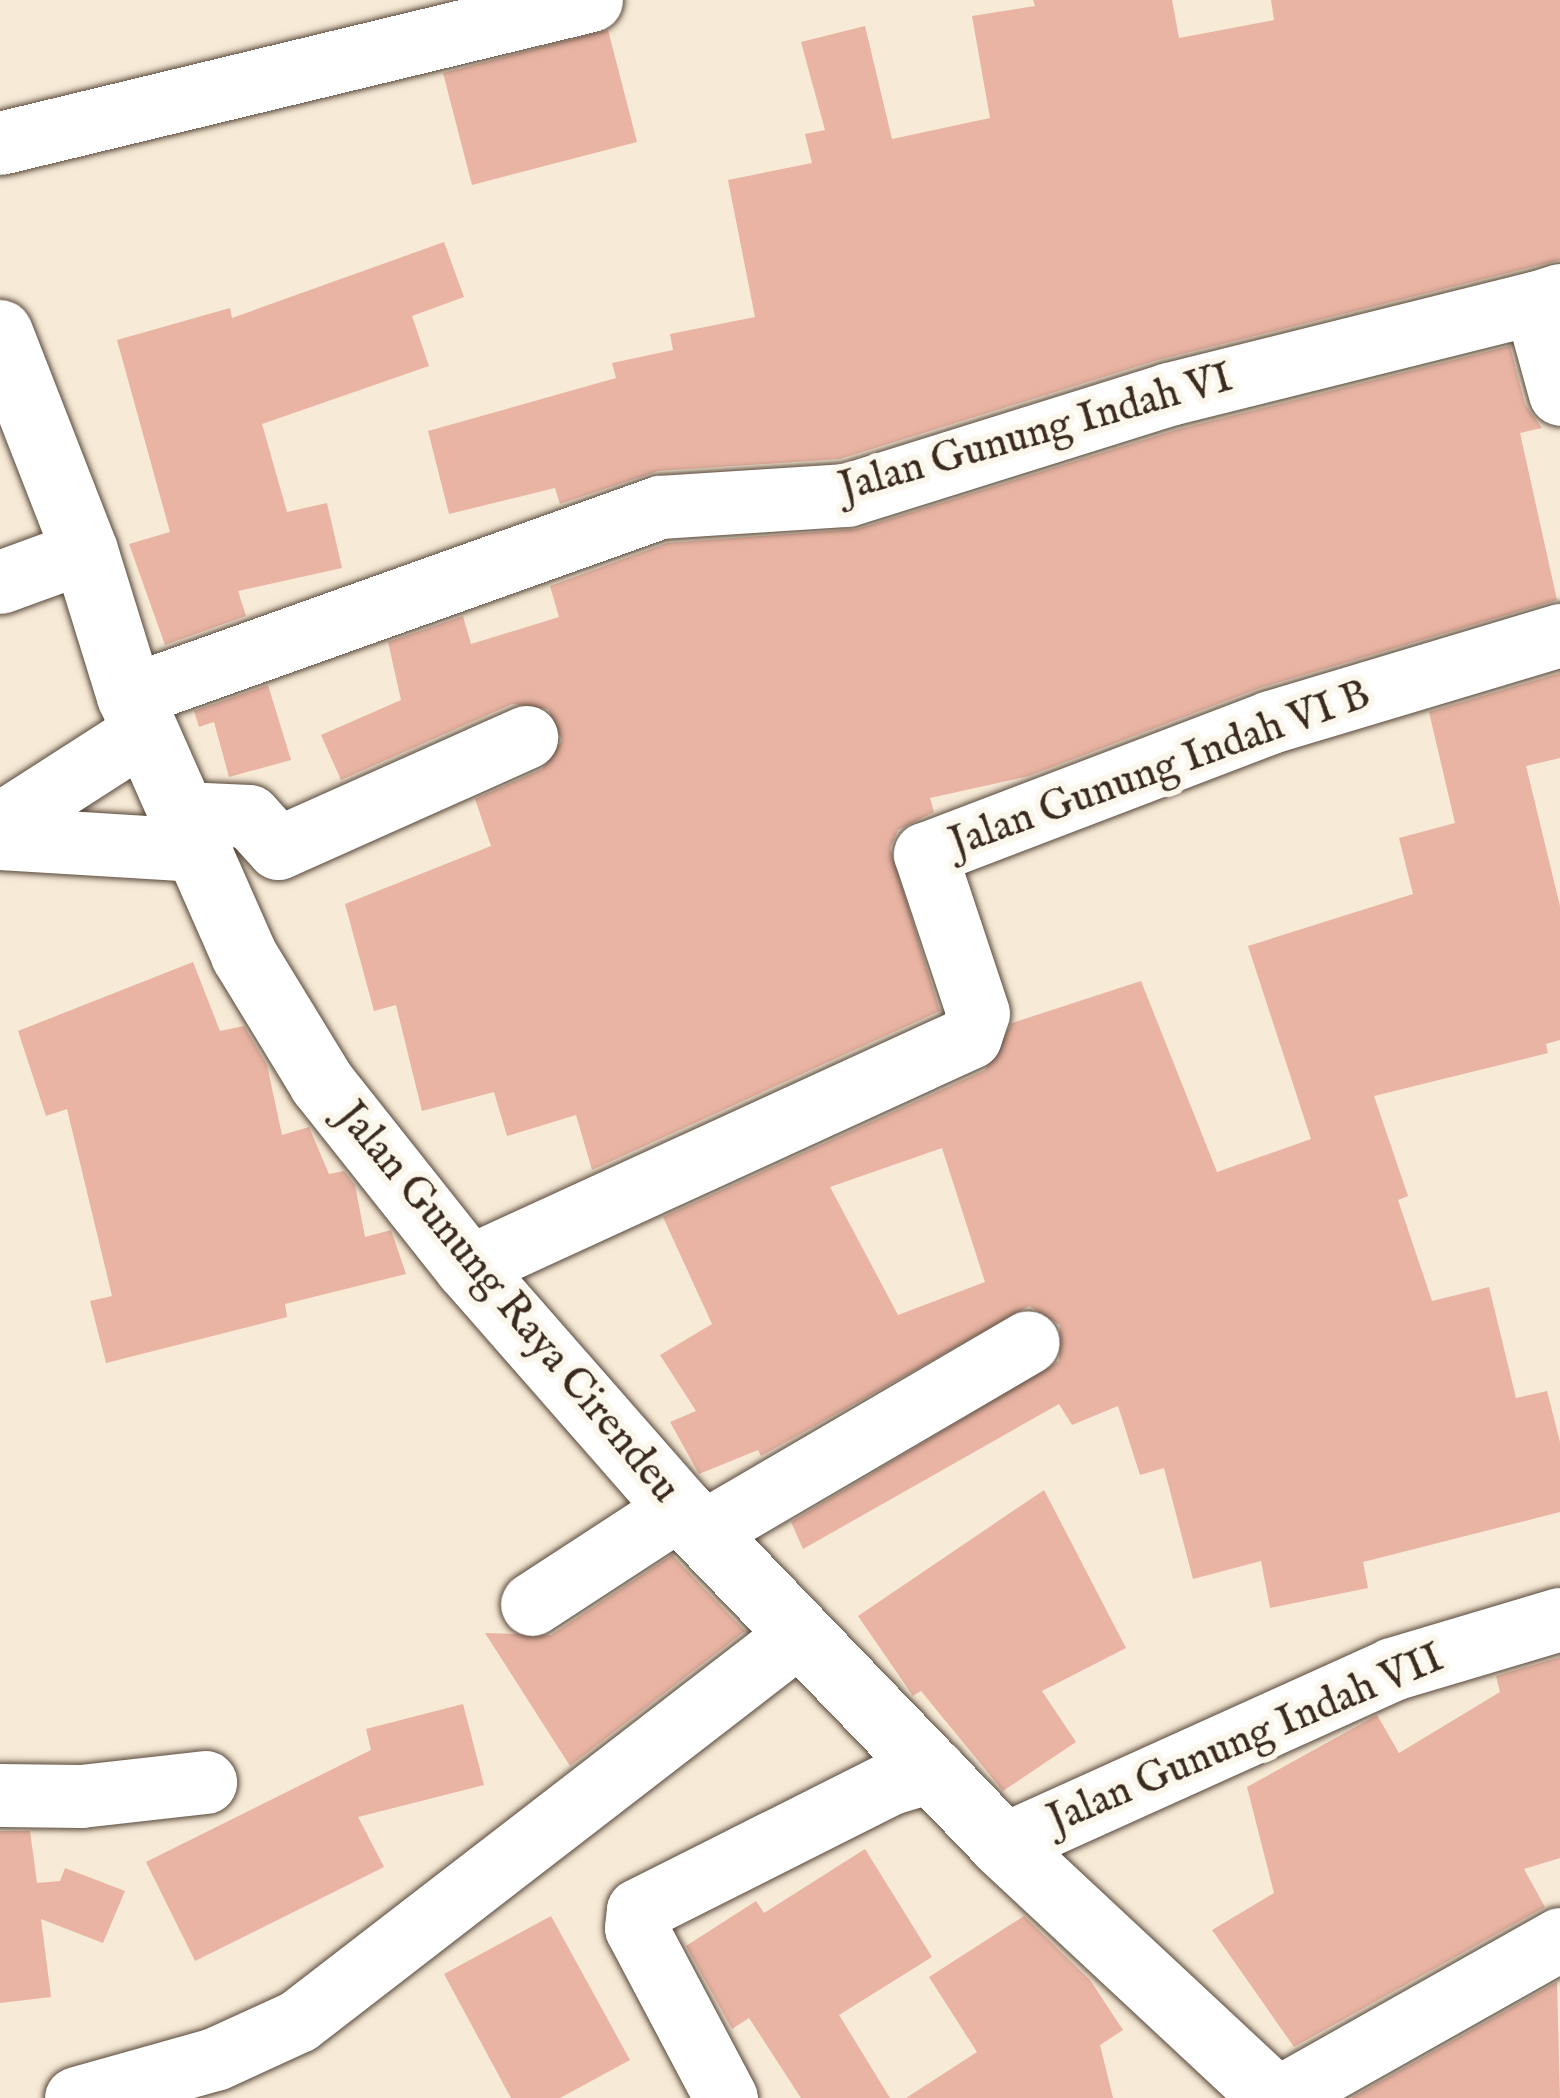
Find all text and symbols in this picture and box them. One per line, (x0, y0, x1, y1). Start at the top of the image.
street label: Jalan Gunung Indah VI (834, 354, 1238, 514)
street label: Jalan Gunung Indah VI B (943, 670, 1377, 870)
street label: Jalan Gunung Raya Cirendeu (325, 1092, 689, 1514)
street label: Jalan Gunung Indah VII (1041, 1634, 1451, 1846)

